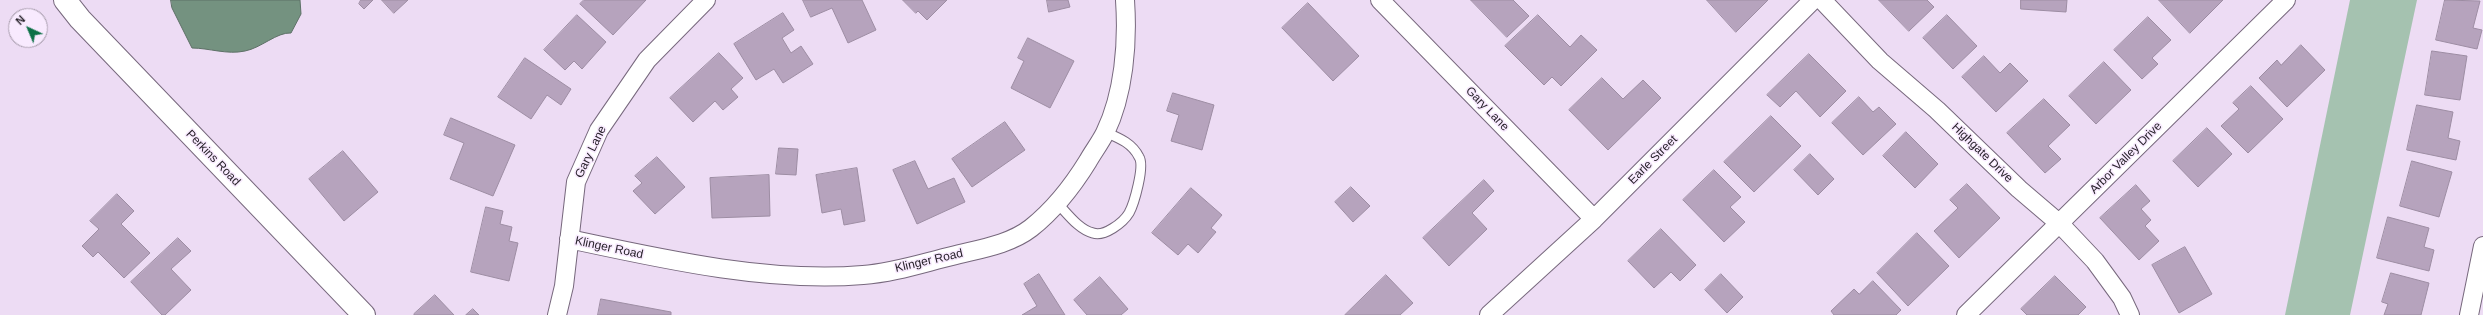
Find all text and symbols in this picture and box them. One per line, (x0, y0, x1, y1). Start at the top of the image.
north arrow (8, 8, 48, 48)
text: N (13, 13, 27, 27)
street label: Gary Lane (1462, 84, 1512, 134)
street label: Arbor Valley Drive (2087, 119, 2165, 197)
street label: Highgate Drive (1948, 120, 2016, 186)
street label: Gary Lane (572, 124, 610, 180)
street label: Perkins Road (183, 127, 243, 189)
street label: Earle Street (1626, 133, 1680, 187)
street label: Klinger Road (574, 234, 644, 262)
street label: Klinger Road (894, 246, 964, 276)

